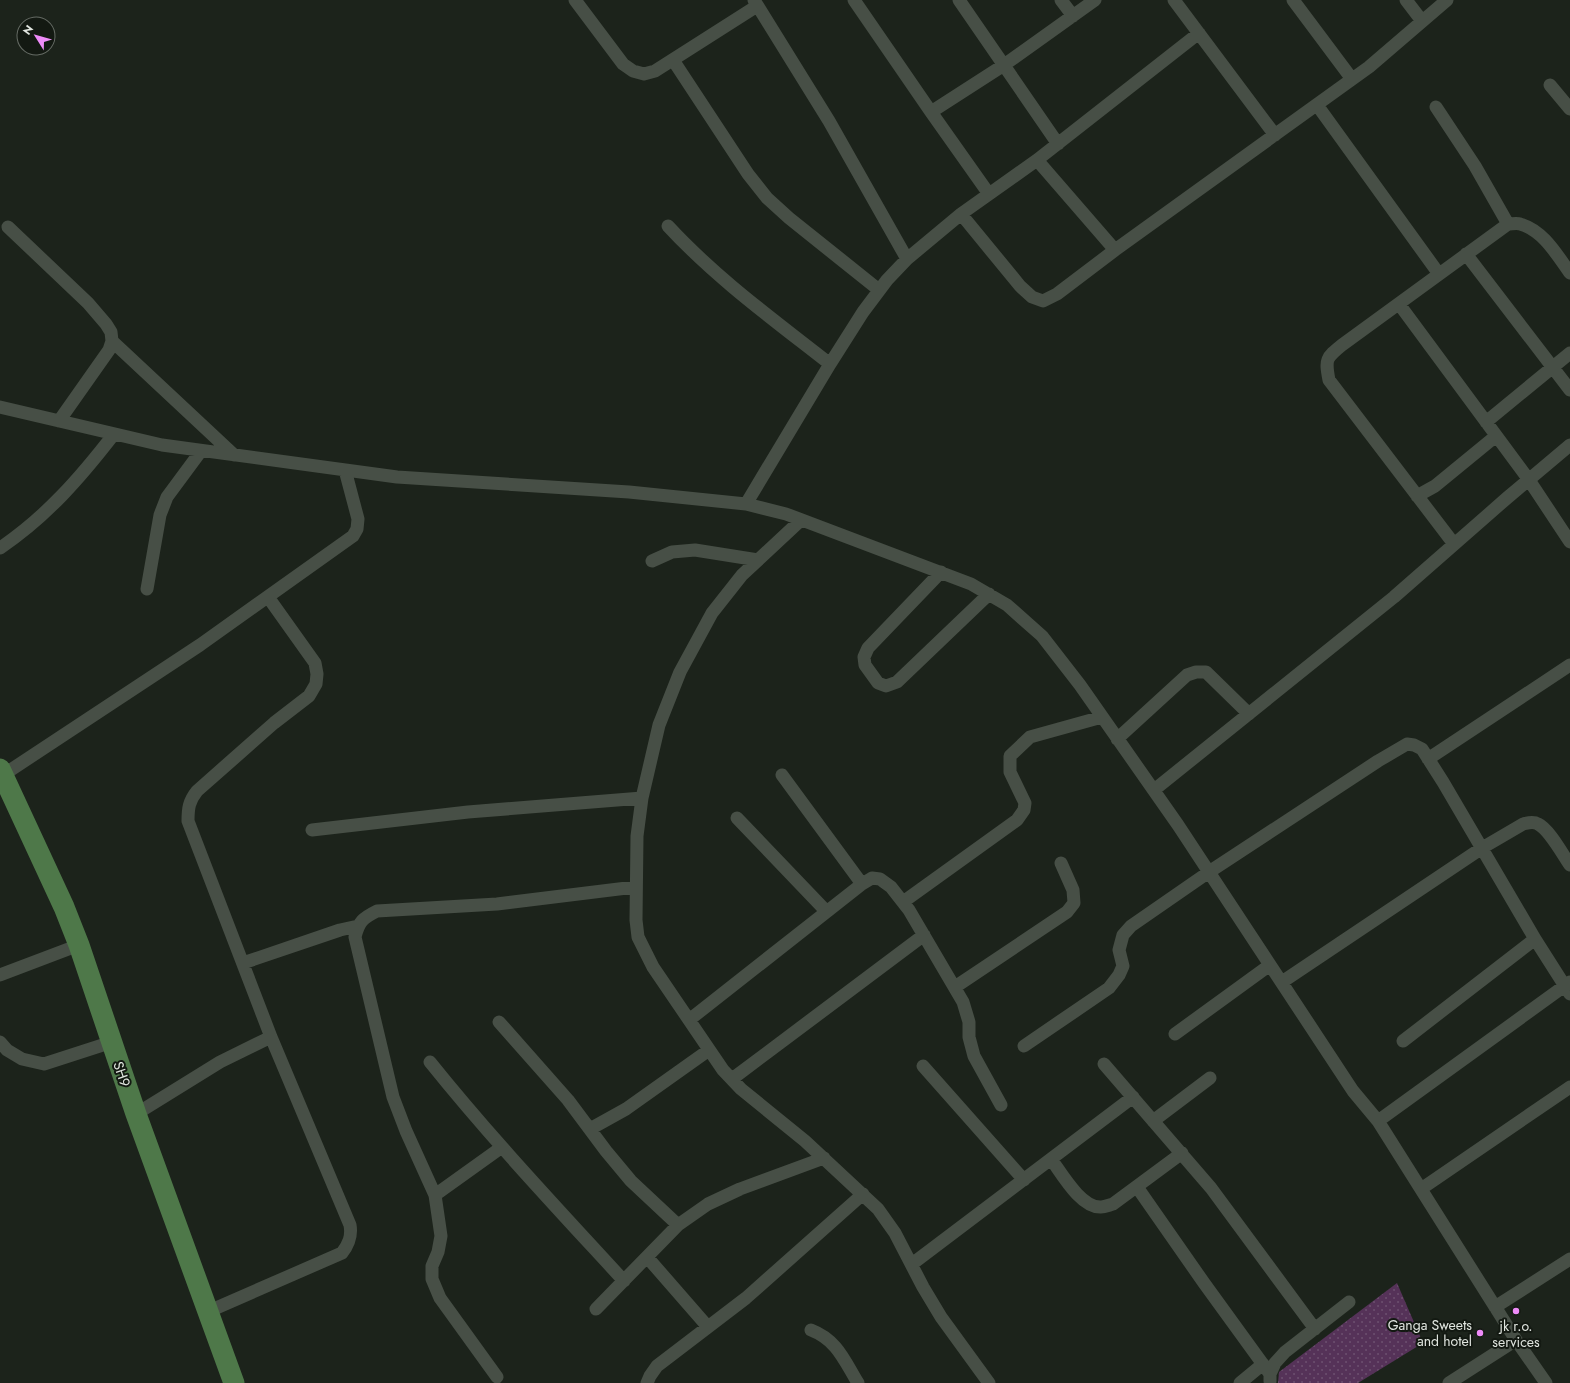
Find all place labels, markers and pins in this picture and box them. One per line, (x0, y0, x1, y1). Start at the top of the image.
marker: jk r.o. services (1511, 1306, 1521, 1316)
place label: Ganga Sweets and hotel (1388, 1315, 1472, 1351)
place label: jk r.o. services (1492, 1316, 1540, 1352)
marker: Ganga Sweets and hotel (1475, 1328, 1485, 1338)

